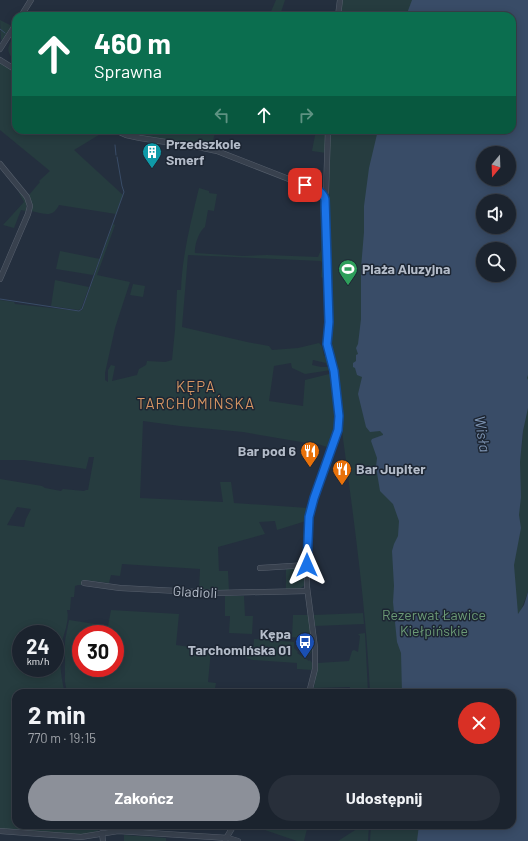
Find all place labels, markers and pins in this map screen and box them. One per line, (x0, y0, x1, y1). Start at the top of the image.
place label: Przedszkole Smerf (166, 135, 241, 168)
building icon: Przedszkole Smerf (141, 141, 163, 169)
pin (288, 168, 322, 202)
sports icon: Plaża Aluzyjna (337, 258, 359, 286)
place label: Plaża Aluzyjna (362, 260, 450, 277)
restaurant icon: Bar pod 6 (299, 440, 321, 468)
place label: Bar pod 6 (238, 442, 296, 459)
restaurant icon: Bar Jupiter (331, 458, 353, 486)
place label: Bar Jupiter (356, 460, 426, 477)
place label: Kępa Tarchomińska 01 (188, 625, 291, 658)
bus stop icon: Kępa Tarchomińska 01 (294, 631, 316, 659)

